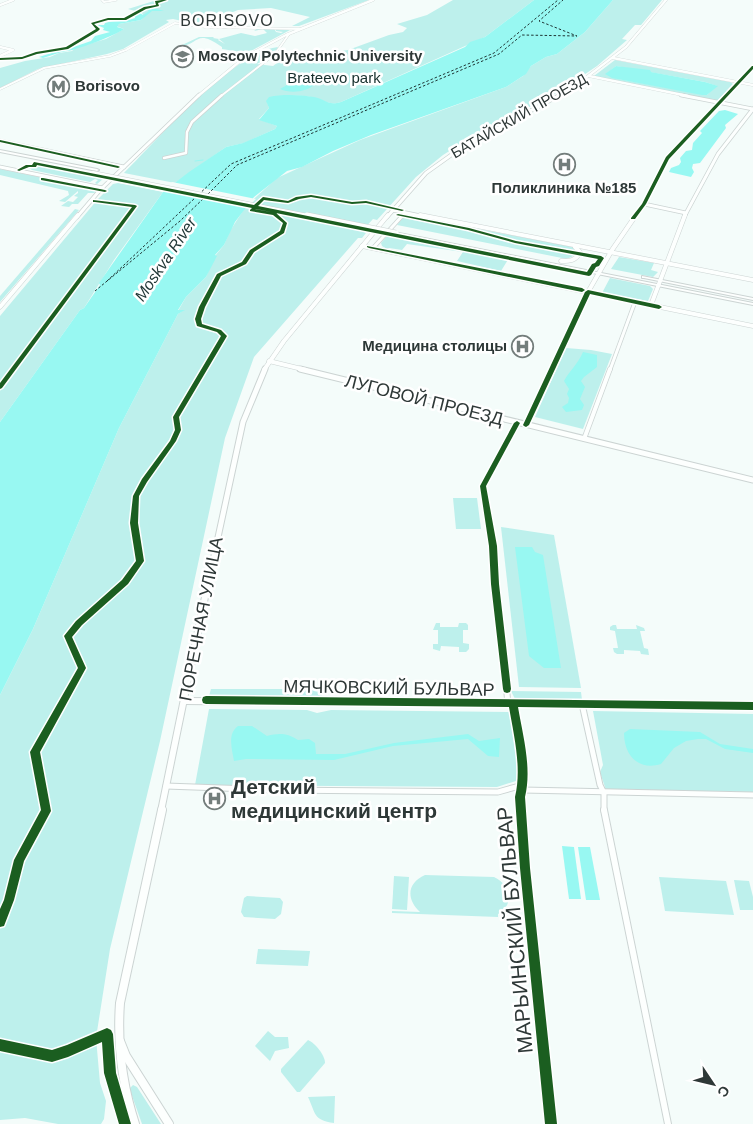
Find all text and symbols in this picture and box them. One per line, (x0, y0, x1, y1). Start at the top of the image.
district label: BORISOVO (180, 12, 274, 29)
school or university icon: Moscow Polytechnic University (170, 44, 194, 68)
place label: Moscow Polytechnic University (198, 47, 423, 64)
park label: Brateevo park (287, 69, 381, 86)
street label: БАТАЙСКИЙ ПРОЕЗД (448, 70, 590, 161)
metro station icon: Borisovo (47, 74, 71, 98)
place label: Borisovo (75, 77, 140, 94)
hospital icon: Поликлиника №185 (552, 153, 576, 177)
place label: Поликлиника №185 (492, 179, 636, 196)
water label: Moskva River (131, 214, 200, 304)
hospital icon: Медицина столицы (511, 334, 535, 358)
place label: Медицина столицы (362, 337, 507, 354)
street label: ЛУГОВОЙ ПРОЕЗД (343, 370, 506, 429)
street label: ПОРЕЧНАЯ УЛИЦА (175, 535, 227, 703)
street label: МЯЧКОВСКИЙ БУЛЬВАР (283, 675, 495, 700)
place label: Детский медицинский центр (231, 775, 437, 822)
hospital icon: Детский медицинский центр (203, 787, 227, 811)
street label: МАРЬИНСКИЙ БУЛЬВАР (492, 806, 537, 1054)
north arrow (688, 1059, 738, 1109)
text: С (714, 1083, 733, 1100)

